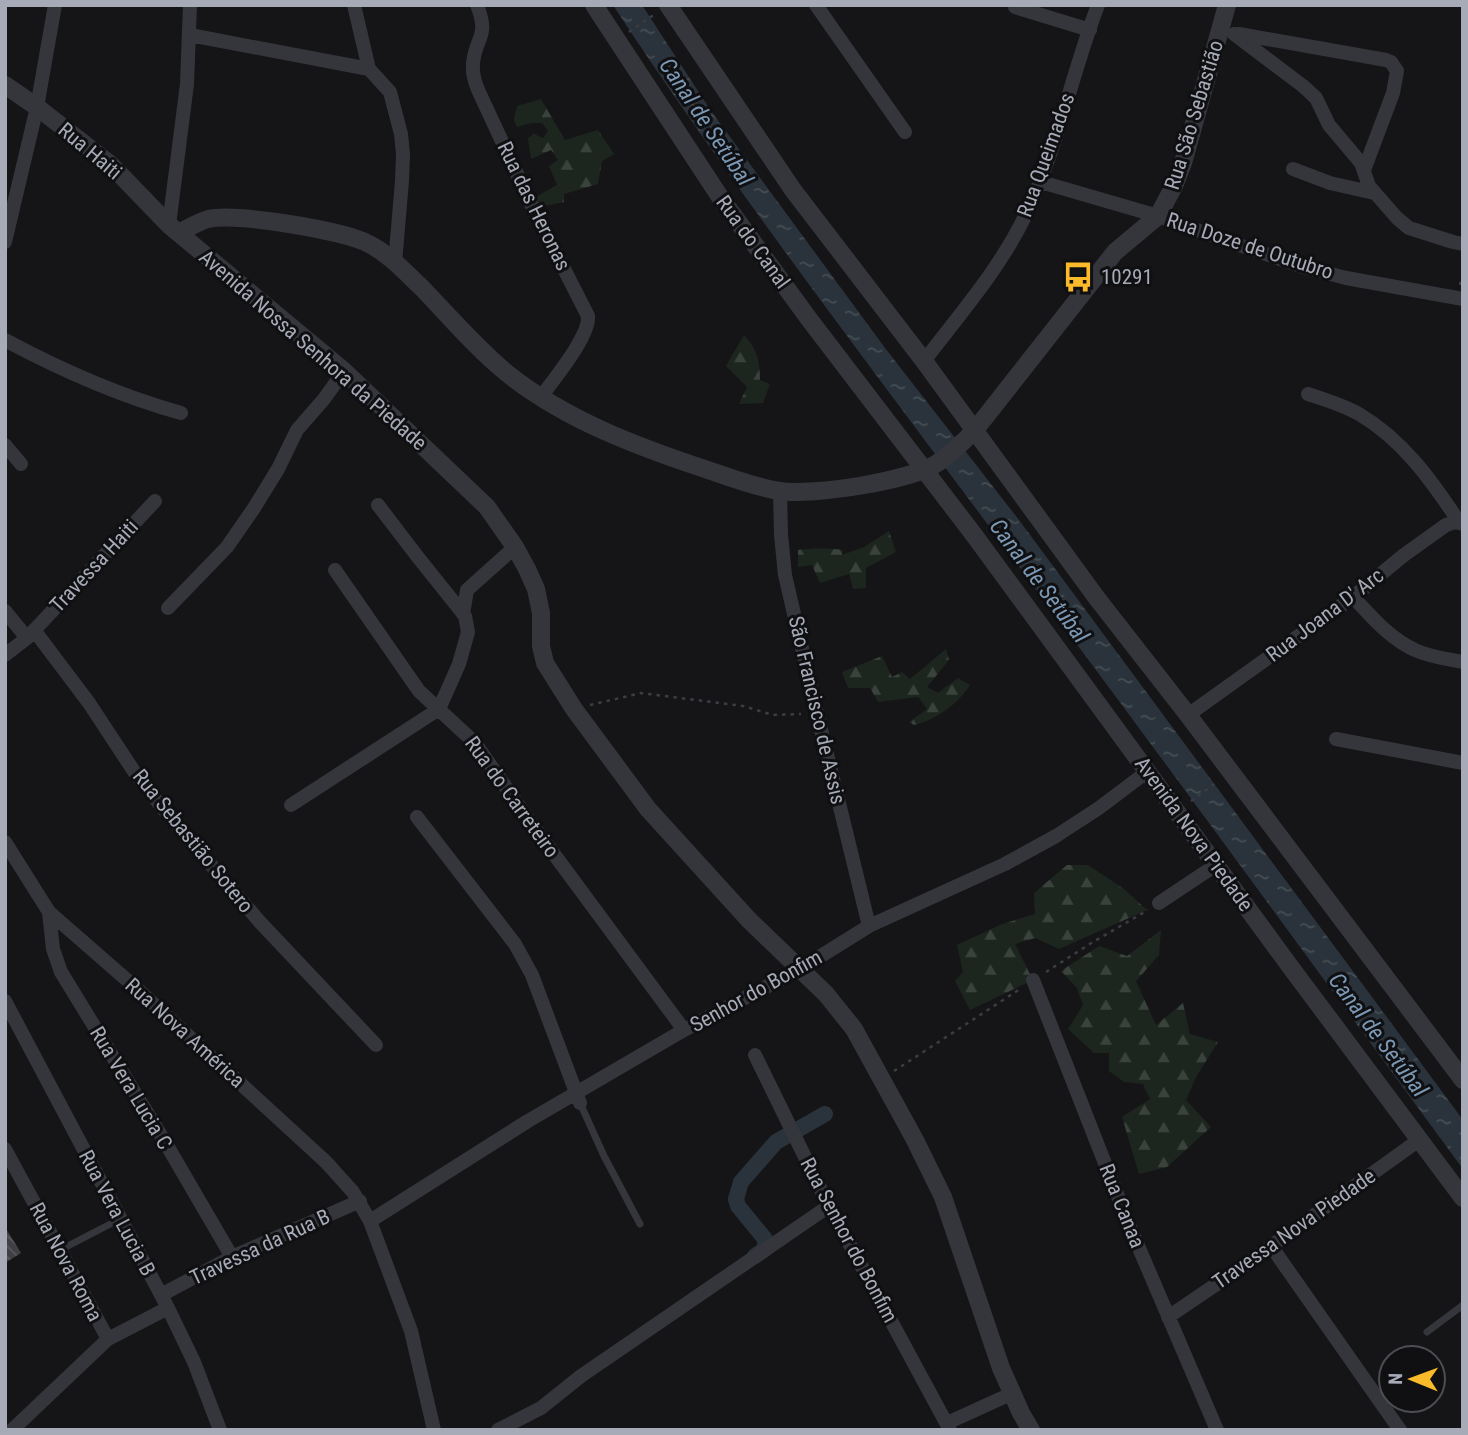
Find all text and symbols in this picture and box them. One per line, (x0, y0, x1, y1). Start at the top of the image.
street label: Rua São Sebastião (1160, 37, 1228, 193)
water label: Canal de Setúbal (653, 53, 759, 192)
street label: Rua Queimados (1012, 90, 1080, 220)
street label: Rua Haiti (54, 118, 126, 184)
street label: Rua das Heronas (492, 138, 576, 274)
street label: Rua do Canal (711, 191, 795, 293)
street label: Rua Doze de Outubro (1164, 208, 1336, 284)
street label: Avenida Nossa Senhora da Piedade (195, 245, 432, 455)
bus stop icon: 10291 (1061, 260, 1095, 294)
place label: 10291 (1101, 265, 1153, 289)
water label: Canal de Setúbal (984, 514, 1095, 649)
street label: Travessa Haiti (45, 515, 143, 617)
street label: Rua Joana D' Arc (1262, 563, 1388, 667)
street label: São Francisco de Assis (784, 614, 850, 806)
street label: Rua do Carreteiro (460, 732, 564, 862)
street label: Avenida Nova Piedade (1130, 752, 1258, 916)
street label: Rua Sebastião Sotero (128, 764, 258, 918)
street label: Senhor do Bonfim (686, 945, 826, 1037)
water label: Canal de Setúbal (1323, 968, 1434, 1103)
street label: Rua Nova América (120, 973, 250, 1093)
street label: Rua Vera Lucia C (85, 1022, 177, 1154)
street label: Rua Vera Lucia B (74, 1146, 160, 1280)
street label: Rua Senhor do Bonfim (795, 1154, 903, 1326)
street label: Rua Canaa (1094, 1161, 1150, 1251)
street label: Travessa Nova Piedade (1208, 1164, 1380, 1294)
street label: Rua Nova Roma (25, 1199, 107, 1325)
street label: Travessa da Rua B (186, 1204, 334, 1290)
north arrow (1377, 1344, 1447, 1414)
text: N (1384, 1373, 1407, 1385)

